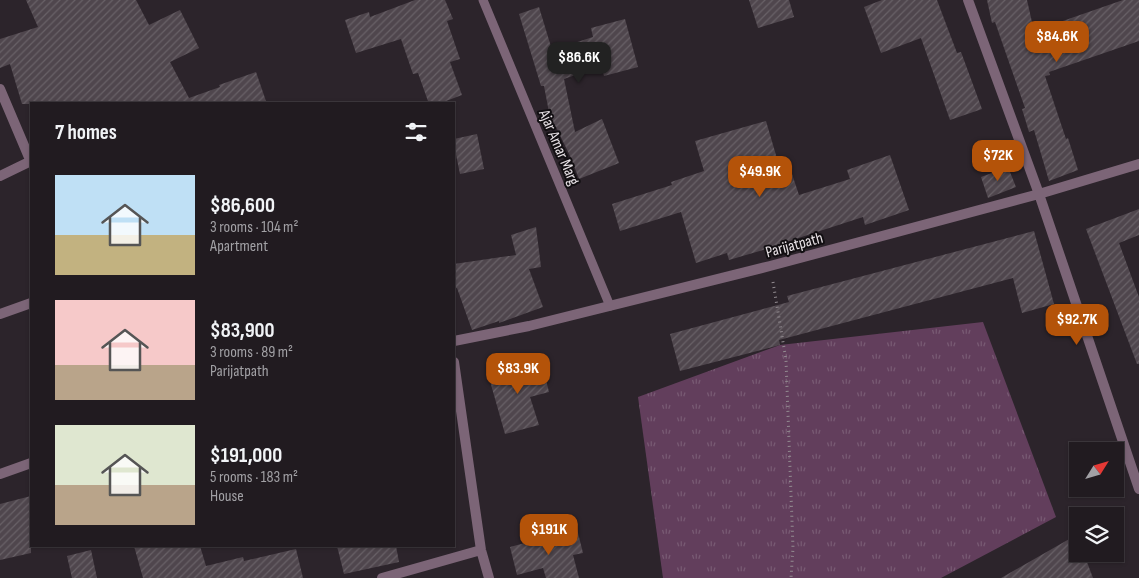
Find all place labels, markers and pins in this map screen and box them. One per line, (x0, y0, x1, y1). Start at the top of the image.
pin: $84.6K (1016, 20, 1098, 63)
pin: $86.6K (538, 42, 620, 84)
pin: $72K (968, 140, 1028, 182)
pin: $49.9K (719, 156, 801, 198)
pin: $92.7K (1036, 304, 1118, 346)
pin: $83.9K (477, 352, 559, 395)
pin: $191K (514, 514, 584, 556)

